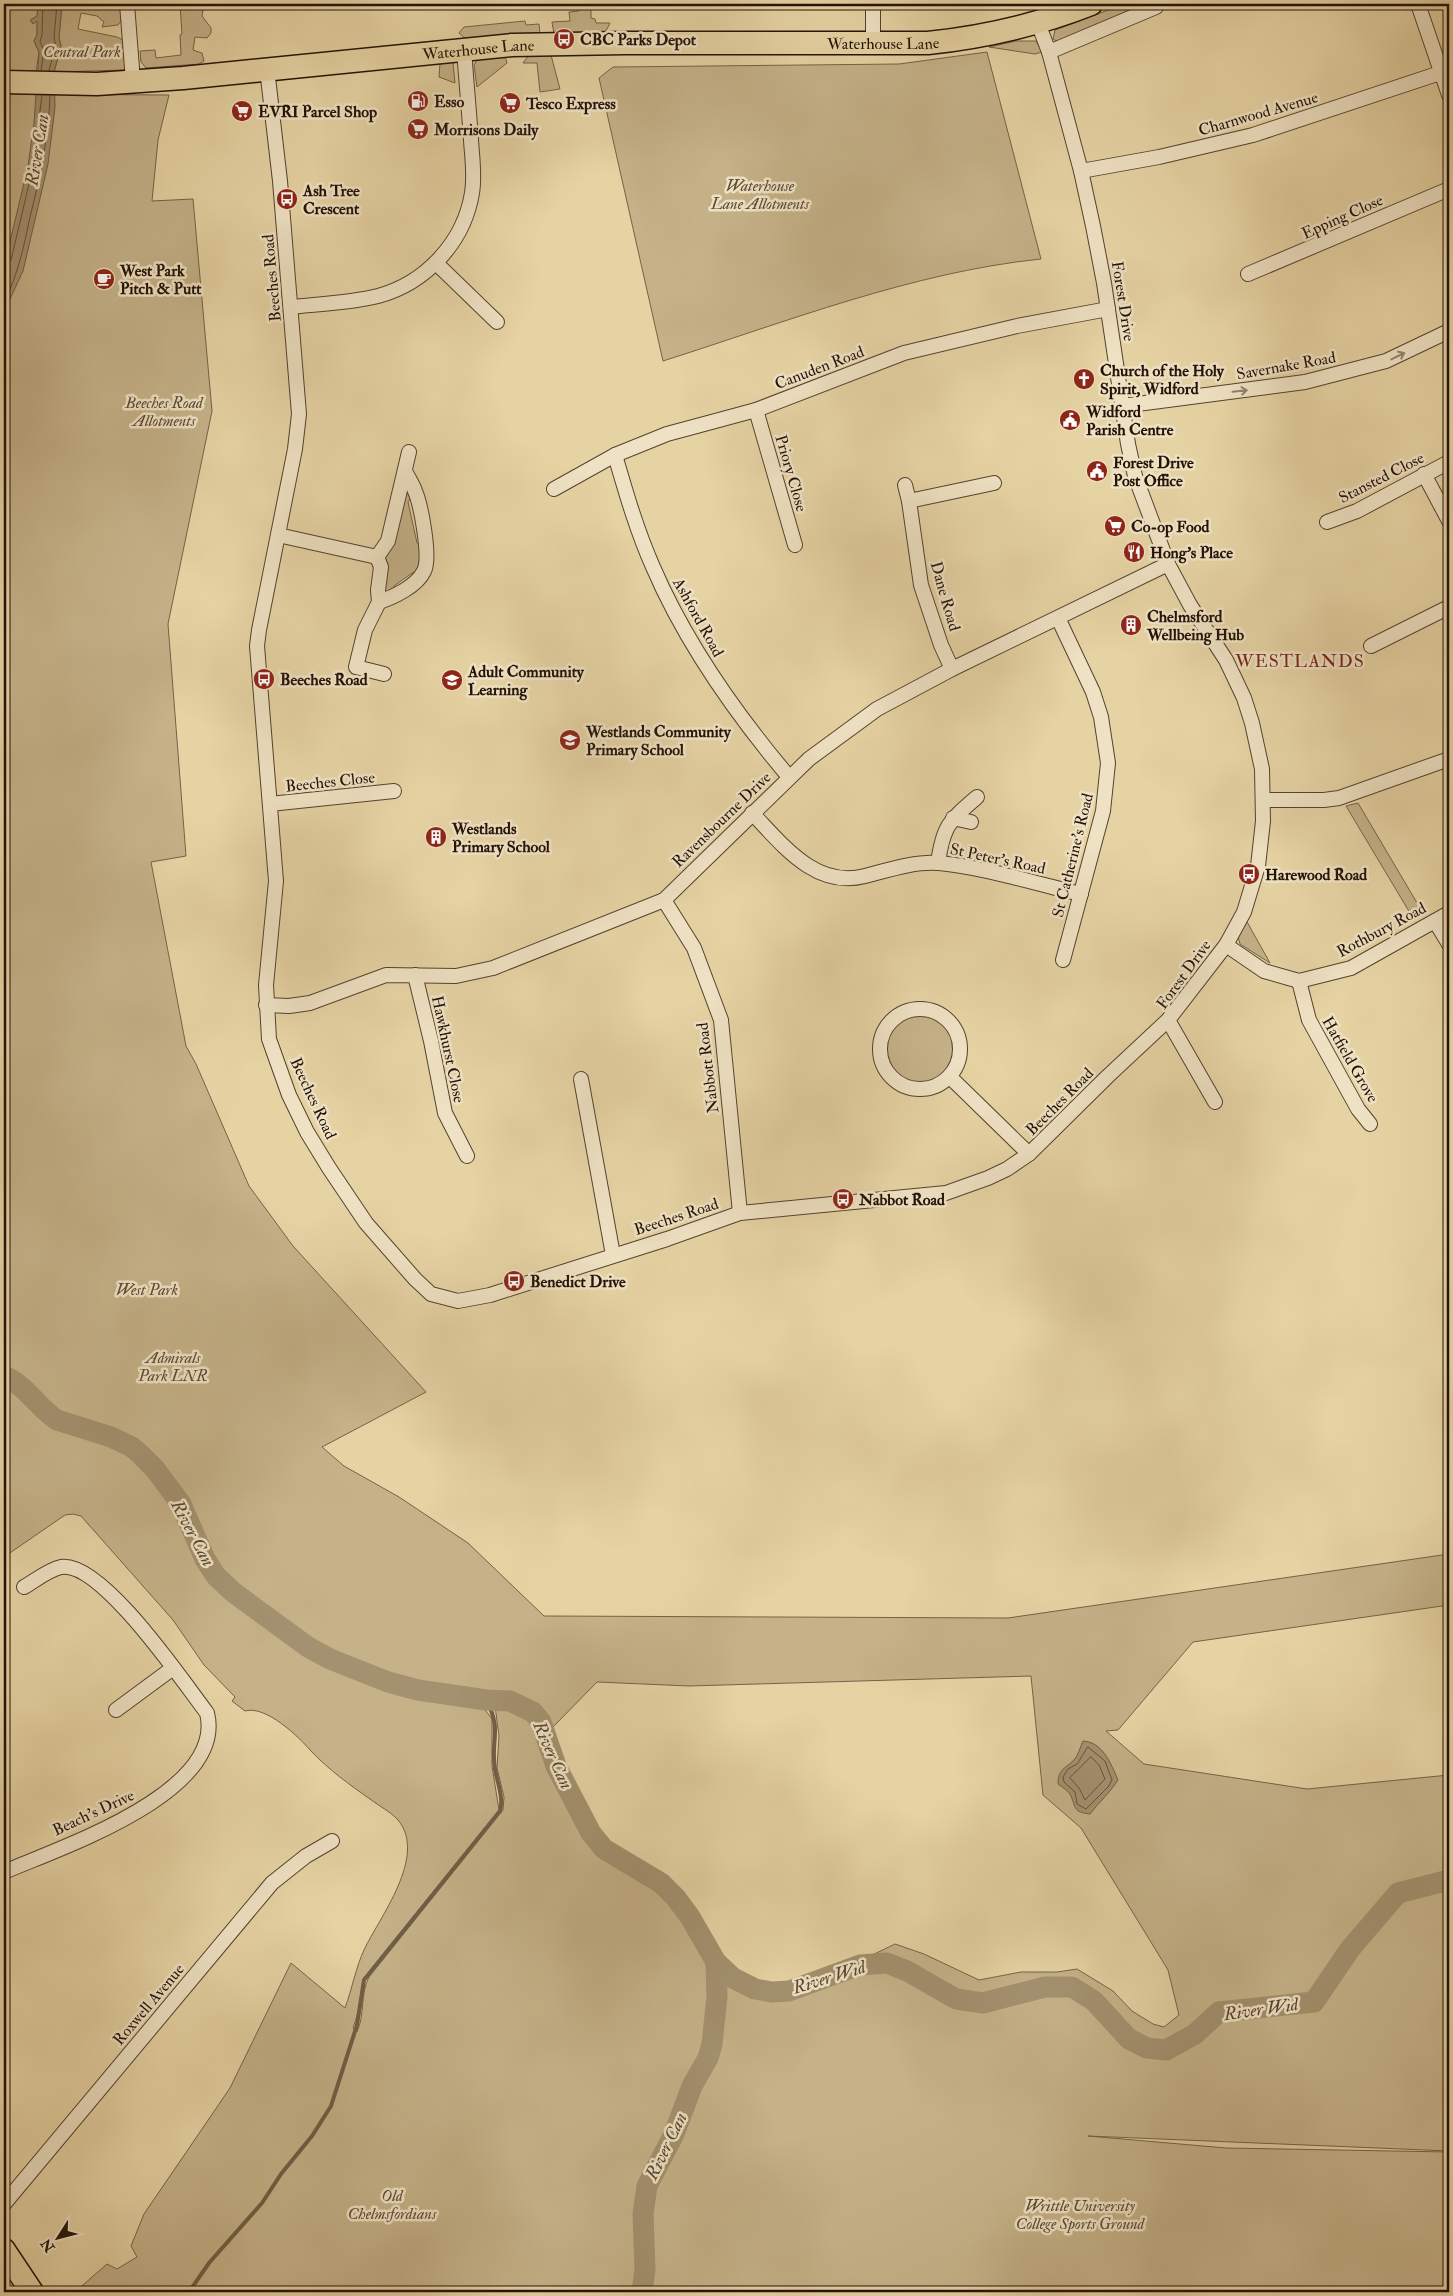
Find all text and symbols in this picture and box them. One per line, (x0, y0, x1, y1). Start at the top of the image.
bus stop icon: CBC Parks Depot (552, 27, 576, 51)
place label: CBC Parks Depot (580, 30, 697, 51)
street label: Waterhouse Lane (826, 33, 941, 54)
street label: Waterhouse Lane (421, 36, 535, 65)
park label: Central Park (43, 42, 121, 62)
street label: Charnwood Avenue (1196, 87, 1321, 141)
fuel station icon: Esso (406, 89, 430, 113)
supermarket icon: Tesco Express (498, 91, 522, 115)
place label: Esso (434, 92, 464, 112)
place label: Tesco Express (525, 94, 616, 115)
supermarket icon: EVRI Parcel Shop (230, 99, 254, 123)
place label: EVRI Parcel Shop (258, 102, 377, 123)
water label: River Can (20, 113, 54, 188)
supermarket icon: Morrisons Daily (406, 117, 430, 141)
place label: Morrisons Daily (433, 120, 539, 141)
park label: Waterhouse Lane Allotments (710, 176, 810, 214)
place label: Ash Tree Crescent (302, 181, 360, 219)
bus stop icon: Ash Tree Crescent (275, 187, 299, 211)
street label: Epping Close (1299, 190, 1387, 245)
street label: Beeches Road (258, 233, 286, 322)
street label: Forest Drive (1107, 260, 1139, 343)
place label: West Park Pitch & Putt (119, 261, 202, 299)
cafe icon: West Park Pitch & Putt (92, 267, 116, 291)
street label: Canuden Road (772, 342, 867, 394)
street label: Savernake Road (1235, 347, 1337, 385)
one-way arrow (1390, 350, 1405, 360)
place label: Church of the Holy Spirit, Widford (1100, 361, 1225, 400)
church icon: Church of the Holy Spirit, Widford (1072, 367, 1096, 391)
one-way arrow (1231, 386, 1247, 396)
park label: Beeches Road Allotments (124, 393, 204, 431)
place label: Widford Parish Centre (1085, 402, 1174, 440)
public building icon: Widford Parish Centre (1058, 408, 1082, 432)
street label: Priory Close (771, 433, 812, 514)
street label: Stansted Close (1335, 448, 1428, 508)
place label: Forest Drive Post Office (1113, 453, 1194, 491)
public building icon: Forest Drive Post Office (1085, 459, 1109, 483)
supermarket icon: Co-op Food (1103, 514, 1127, 538)
place label: Co-op Food (1131, 517, 1209, 538)
restaurant icon: Hong's Place (1122, 540, 1146, 564)
place label: Hong's Place (1150, 543, 1233, 564)
street label: Dane Road (926, 559, 965, 633)
street label: Ashford Road (668, 574, 728, 661)
place label: Chelmsford Wellbeing Hub (1146, 607, 1244, 646)
building icon: Chelmsford Wellbeing Hub (1119, 613, 1143, 637)
district label: WESTLANDS (1234, 650, 1365, 673)
place label: Adult Community Learning (467, 662, 585, 701)
bus stop icon: Beeches Road (252, 667, 276, 691)
school or university icon: Adult Community Learning (440, 668, 464, 692)
place label: Beeches Road (280, 670, 368, 690)
place label: Westlands Community Primary School (585, 722, 732, 761)
school or university icon: Westlands Community Primary School (558, 728, 582, 752)
street label: Beeches Close (284, 767, 376, 797)
street label: Ravensbourne Drive (668, 767, 776, 872)
street label: St Catherine's Road (1048, 791, 1098, 919)
place label: Westlands Primary School (451, 819, 551, 858)
building icon: Westlands Primary School (424, 825, 448, 849)
street label: St Peter's Road (948, 839, 1047, 879)
bus stop icon: Harewood Road (1237, 862, 1261, 886)
place label: Harewood Road (1265, 865, 1367, 885)
street label: Rothbury Road (1333, 898, 1430, 962)
street label: Forest Drive (1152, 936, 1216, 1013)
street label: Hawkhurst Close (427, 994, 469, 1105)
street label: Hatfield Grove (1317, 1013, 1383, 1106)
street label: Nabbott Road (693, 1021, 723, 1114)
street label: Beeches Road (286, 1054, 341, 1142)
street label: Beeches Road (1022, 1064, 1098, 1140)
bus stop icon: Nabbot Road (831, 1187, 855, 1211)
place label: Nabbot Road (858, 1190, 945, 1210)
street label: Beeches Road (632, 1194, 721, 1240)
bus stop icon: Benedict Drive (502, 1269, 526, 1293)
place label: Benedict Drive (530, 1272, 626, 1292)
park label: West Park (116, 1280, 179, 1300)
park label: Admirals Park LNR (137, 1348, 208, 1386)
water label: River Can (165, 1495, 220, 1570)
water label: River Can (527, 1717, 578, 1793)
street label: Beach's Drive (49, 1785, 138, 1841)
water label: River Wid (789, 1955, 870, 2000)
street label: Roxwell Avenue (109, 1960, 189, 2049)
water label: River Wid (1222, 1993, 1301, 2026)
water label: River Can (640, 2109, 693, 2185)
park label: Old Chelmsfordians (348, 2186, 437, 2224)
park label: Writtle University College Sports Ground (1016, 2196, 1146, 2234)
north arrow (32, 2214, 82, 2264)
text: N (37, 2235, 59, 2256)

